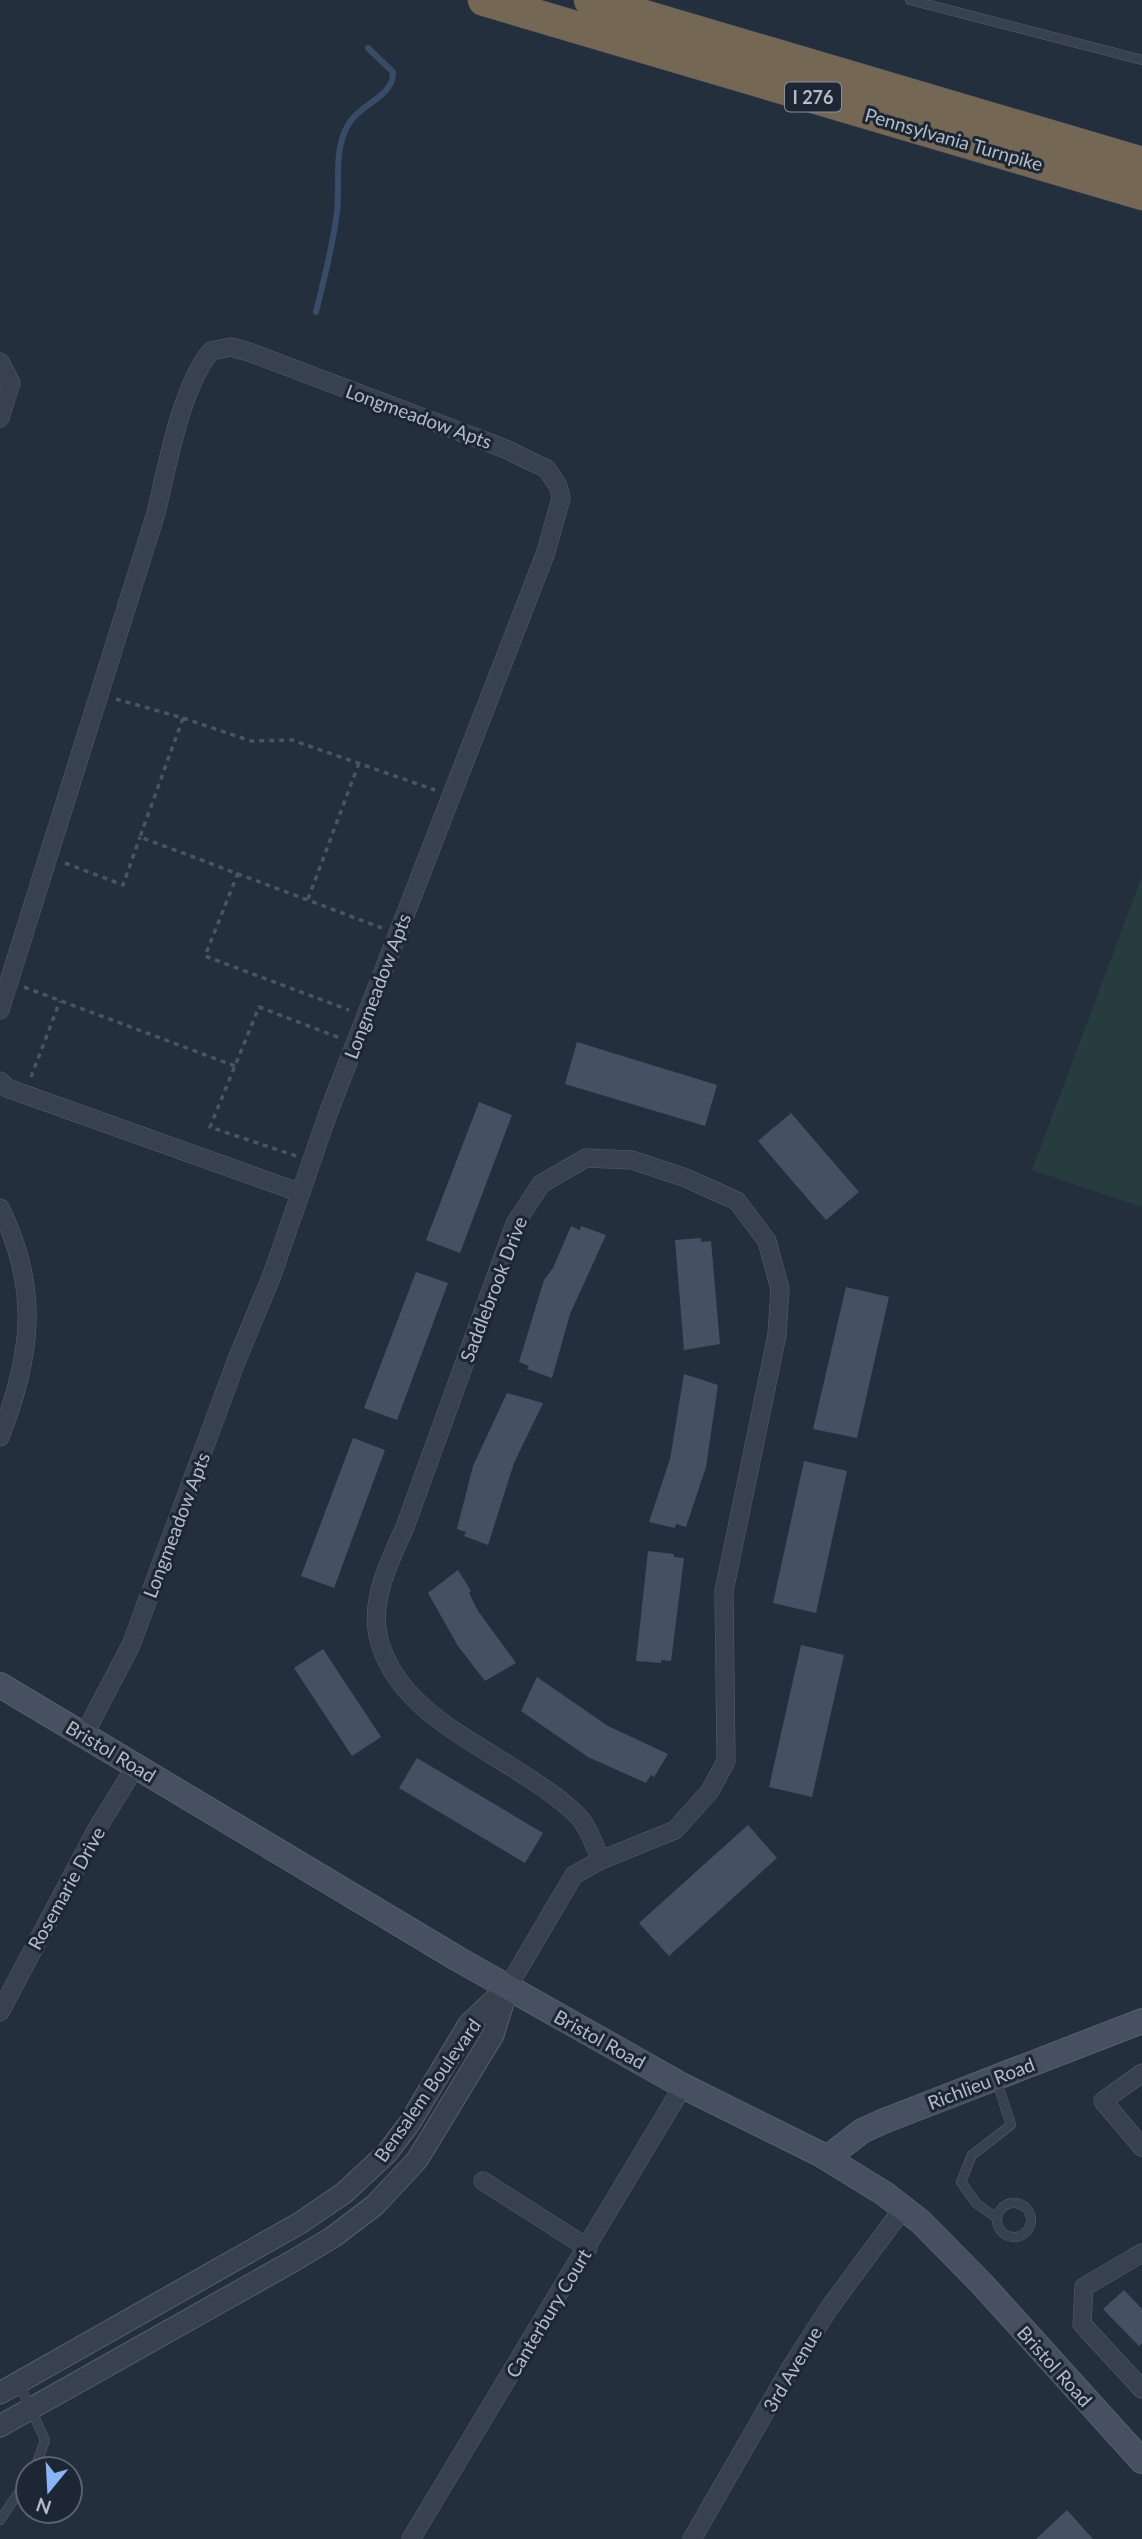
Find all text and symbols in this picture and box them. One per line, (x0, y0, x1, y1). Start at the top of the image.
road number: I 276 (785, 82, 841, 112)
street label: Pennsylvania Turnpike (862, 103, 1046, 175)
street label: Longmeadow Apts (343, 379, 495, 453)
street label: Longmeadow Apts (339, 910, 415, 1062)
street label: Saddlebrook Drive (455, 1213, 531, 1365)
street label: Longmeadow Apts (138, 1449, 214, 1601)
street label: Bristol Road (62, 1715, 160, 1787)
street label: Rosemarie Drive (23, 1822, 109, 1954)
street label: Bristol Road (550, 2005, 650, 2073)
street label: Bensalem Boulevard (369, 2014, 485, 2166)
street label: Richlieu Road (924, 2052, 1038, 2114)
street label: Canterbury Court (500, 2244, 596, 2382)
street label: Bristol Road (1013, 2321, 1097, 2411)
street label: 3rd Avenue (758, 2322, 826, 2416)
north arrow (14, 2455, 84, 2525)
text: N (33, 2493, 54, 2520)

